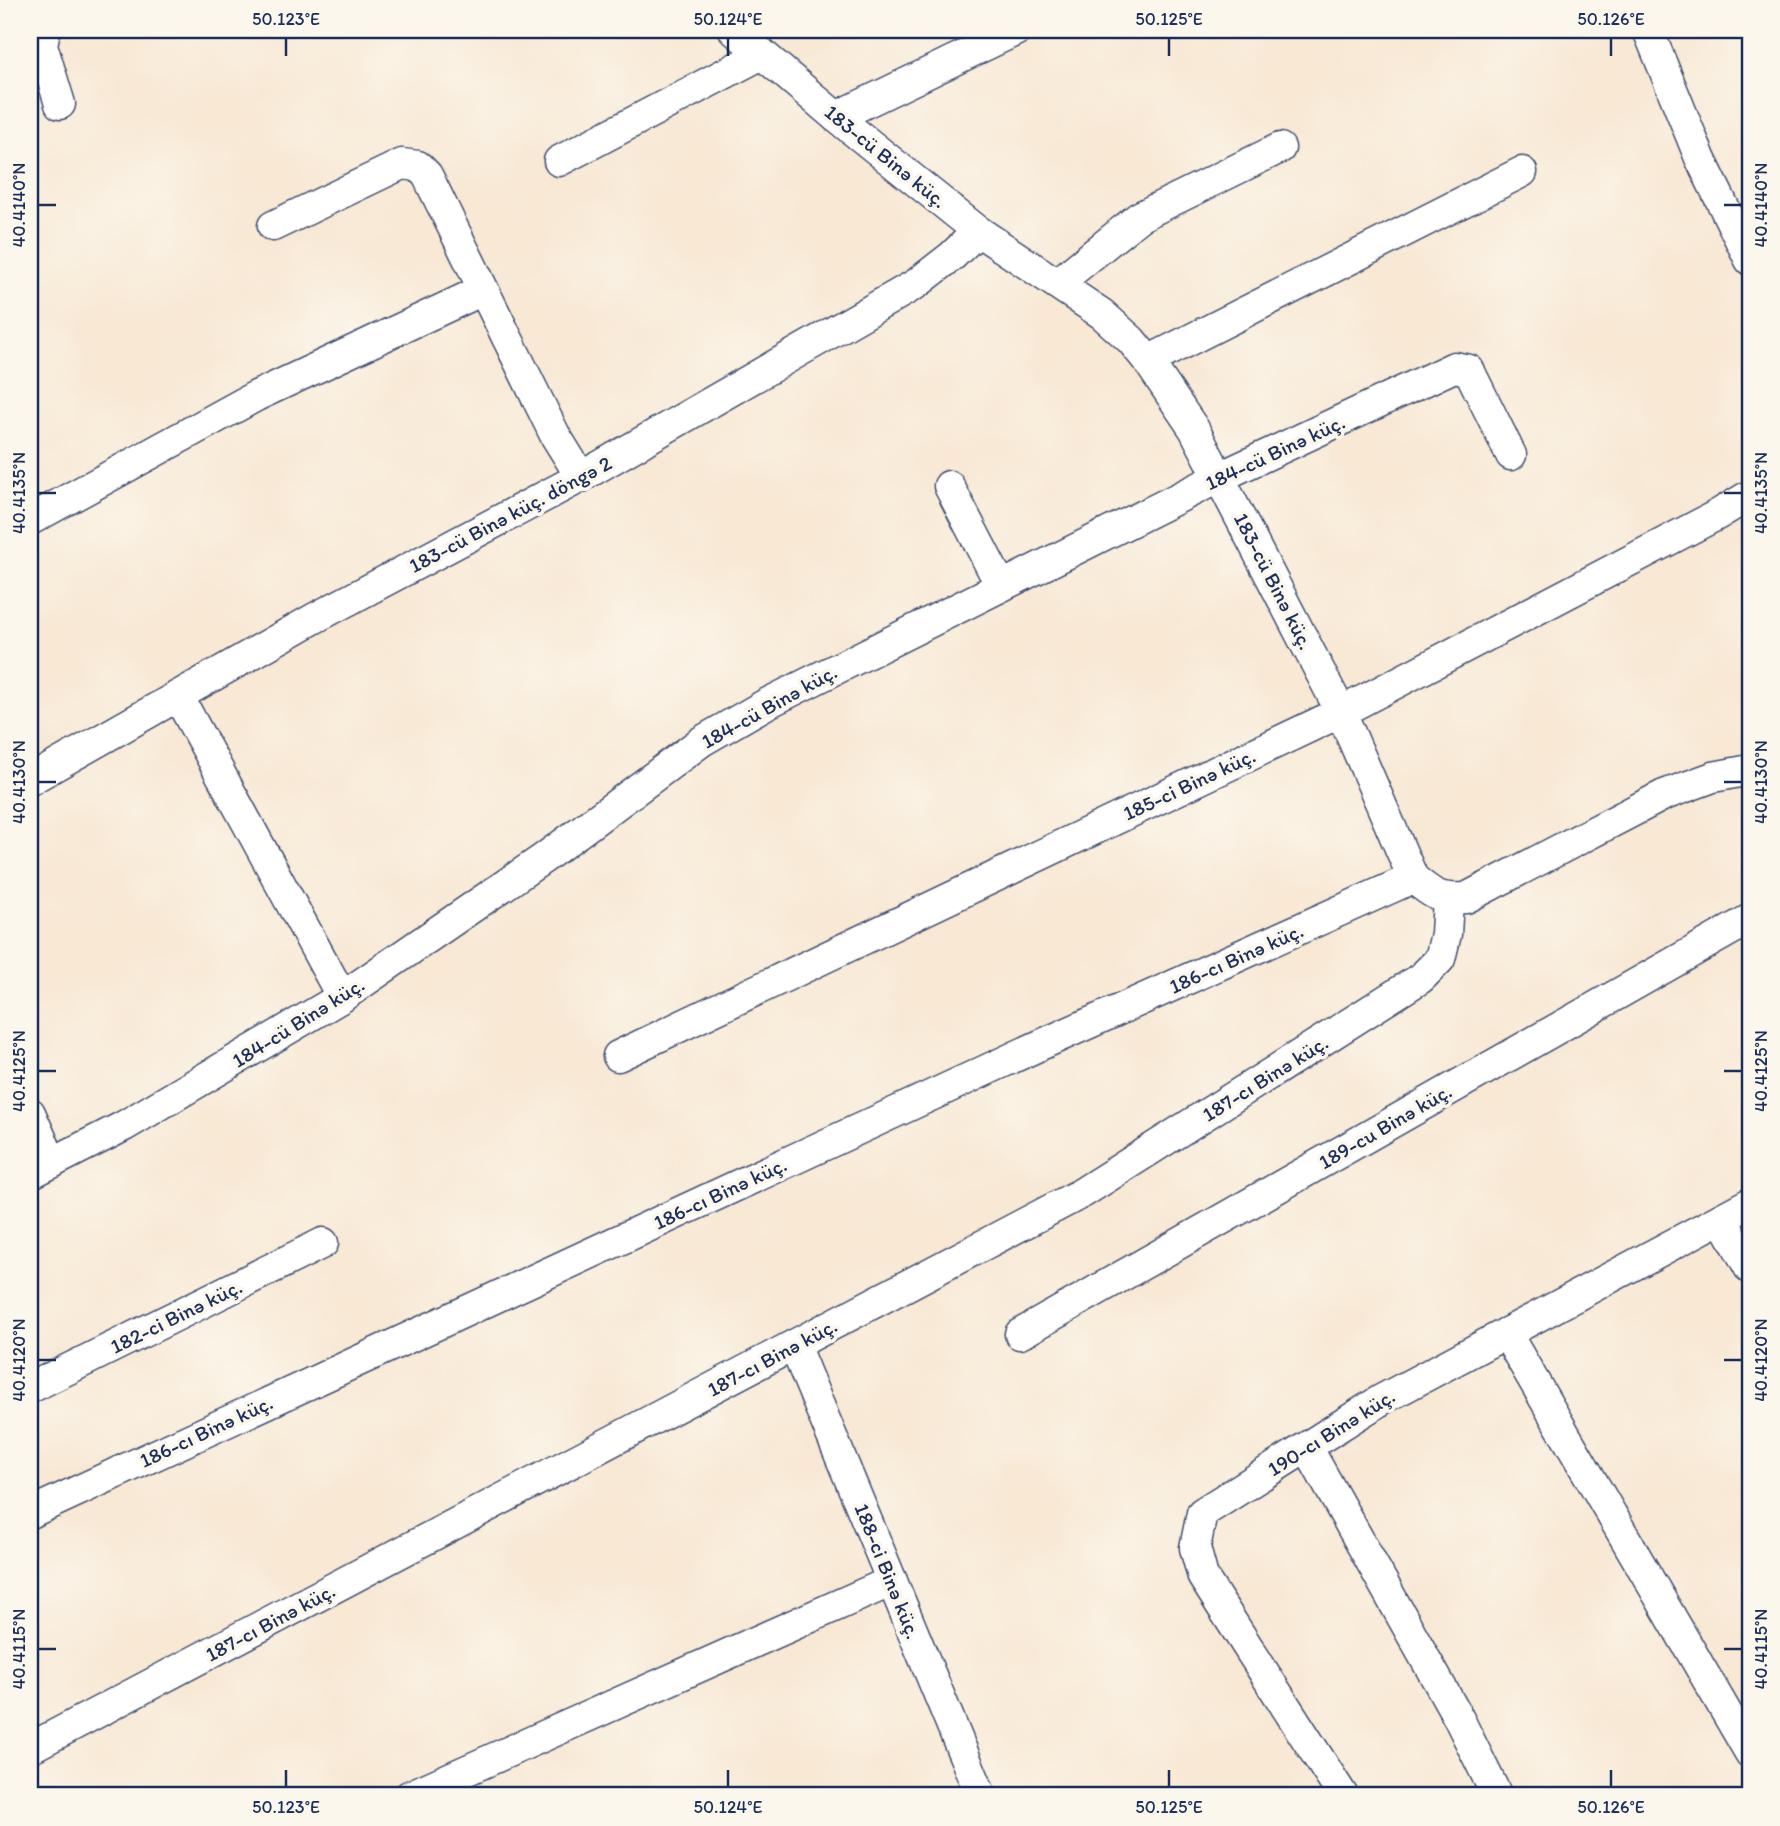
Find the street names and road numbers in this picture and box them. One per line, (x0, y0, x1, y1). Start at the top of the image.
street label: 183-cü Binə küç. (820, 99, 952, 213)
street label: 184-cü Binə küç. (1201, 409, 1349, 495)
street label: 183-cü Binə küç. döngə 2 (404, 450, 616, 578)
street label: 183-cü Binə küç. (1229, 508, 1319, 654)
street label: 184-cü Binə küç. (697, 658, 841, 754)
street label: 185-ci Binə küç. (1119, 742, 1259, 826)
street label: 186-cı Binə küç. (1165, 917, 1307, 999)
street label: 184-cü Binə küç. (227, 971, 369, 1073)
street label: 187-cı Binə küç. (1198, 1029, 1332, 1127)
street label: 189-cu Binə küç. (1314, 1078, 1456, 1174)
street label: 186-cı Binə küç. (649, 1151, 791, 1235)
street label: 182-ci Binə küç. (106, 1273, 246, 1359)
street label: 187-cı Binə küç. (703, 1312, 841, 1402)
street label: 190-cı Binə küç. (1263, 1383, 1399, 1481)
street label: 186-cı Binə küç. (135, 1389, 277, 1473)
street label: 188-ci Binə küç. (849, 1500, 927, 1642)
street label: 187-cı Binə küç. (201, 1577, 339, 1667)

